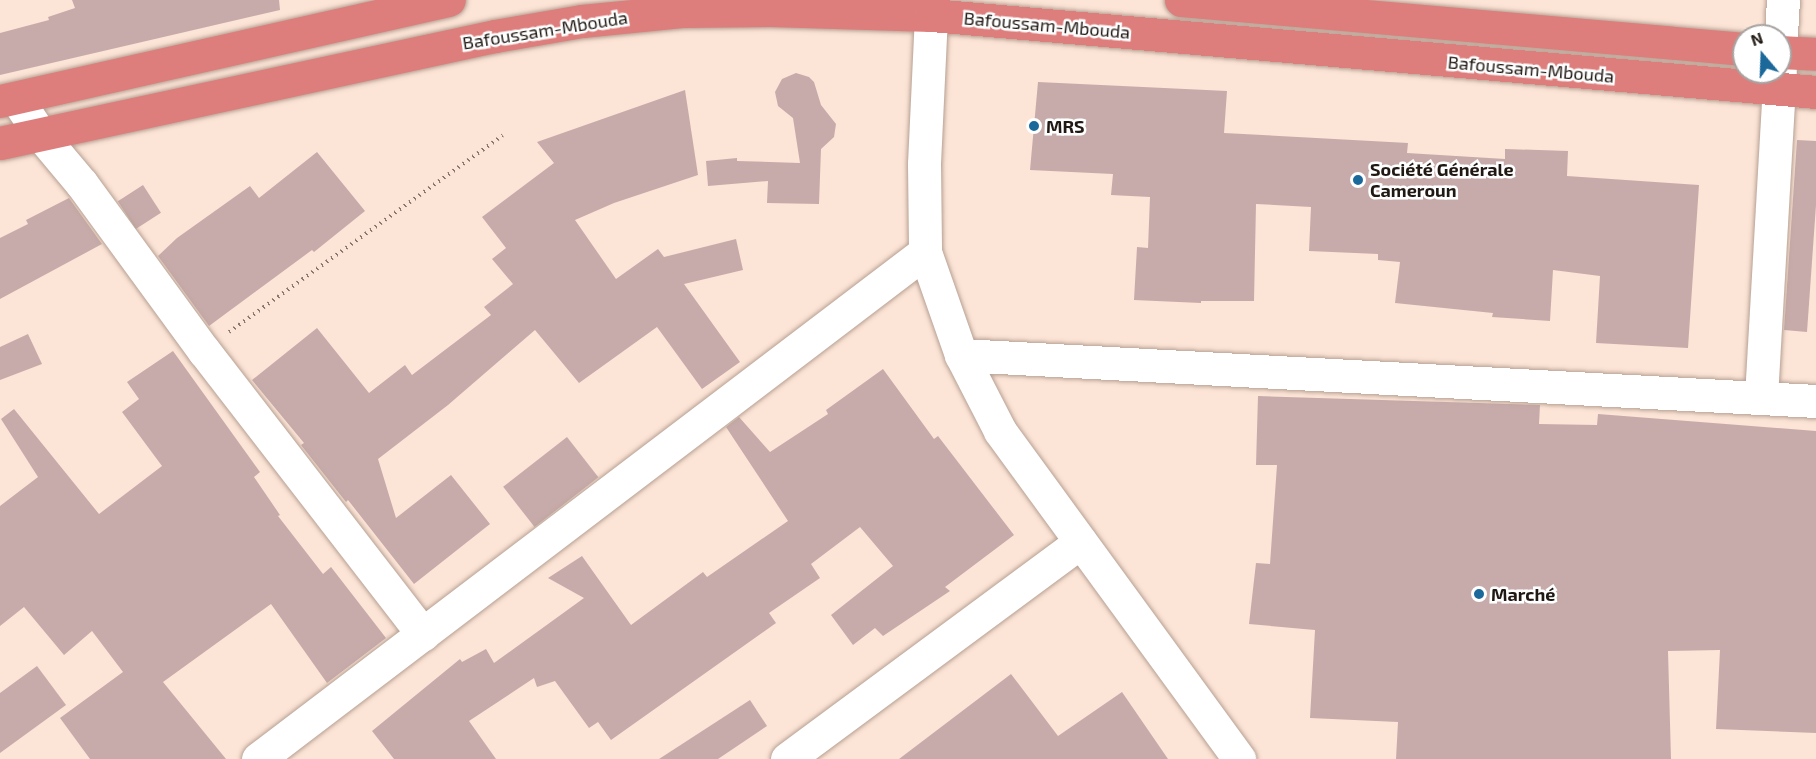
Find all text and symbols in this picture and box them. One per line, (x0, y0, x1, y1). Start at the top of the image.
street label: Bafoussam-Mbouda (461, 6, 629, 54)
street label: Bafoussam-Mbouda (963, 7, 1131, 43)
north arrow (1732, 24, 1792, 84)
text: N (1748, 28, 1765, 49)
street label: Bafoussam-Mbouda (1447, 51, 1615, 87)
place label: MRS (1046, 115, 1085, 137)
marker: MRS (1027, 119, 1041, 133)
place label: Société Générale Cameroun (1370, 159, 1514, 201)
marker: Société Générale Cameroun (1351, 173, 1365, 187)
place label: Marché (1491, 583, 1555, 605)
marker: Marché (1472, 587, 1486, 601)

